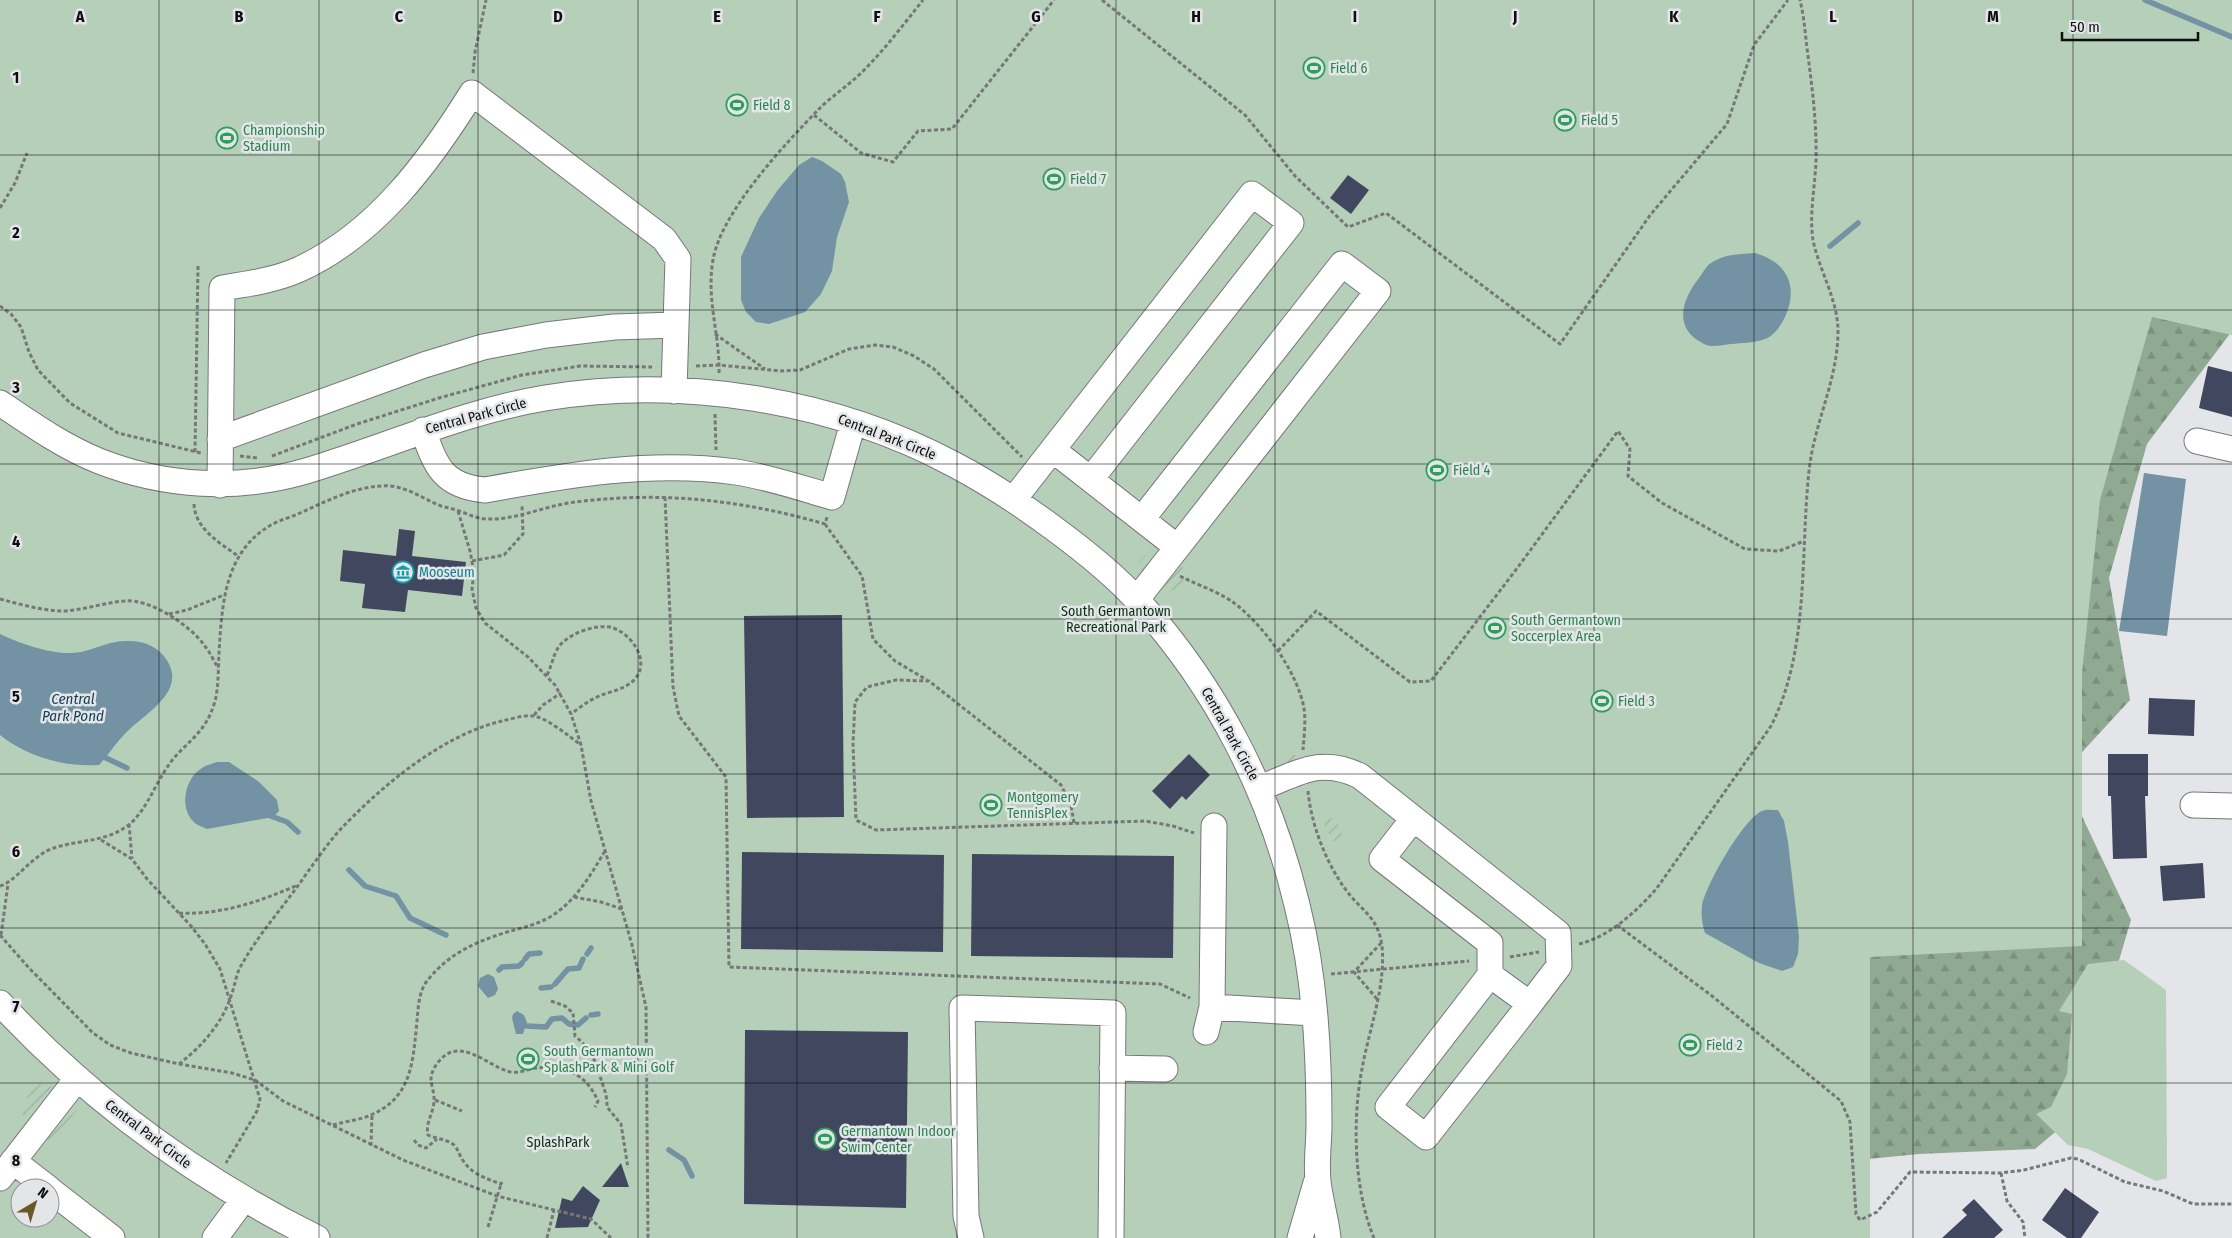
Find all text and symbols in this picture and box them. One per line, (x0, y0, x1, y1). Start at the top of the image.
text: A (75, 7, 85, 26)
text: B (235, 7, 244, 26)
text: C (395, 7, 404, 26)
text: D (553, 7, 563, 26)
text: E (713, 7, 721, 26)
text: F (873, 7, 881, 26)
text: G (1031, 7, 1041, 26)
text: H (1191, 7, 1201, 26)
text: I (1353, 7, 1357, 26)
text: J (1512, 7, 1517, 26)
text: K (1669, 7, 1679, 26)
text: L (1829, 7, 1837, 26)
text: M (1987, 7, 1999, 26)
scale bar (2062, 10, 2198, 42)
text: 50 m (2070, 18, 2100, 36)
sports icon: Field 6 (1302, 56, 1326, 80)
place label: Field 6 (1330, 60, 1368, 77)
text: 1 (13, 68, 19, 87)
sports icon: Field 8 (725, 93, 749, 117)
place label: Field 8 (753, 97, 791, 114)
sports icon: Field 5 (1553, 108, 1577, 132)
place label: Field 5 (1581, 112, 1618, 129)
place label: Championship Stadium (243, 122, 325, 155)
sports icon: Championship Stadium (215, 126, 239, 150)
sports icon: Field 7 (1042, 167, 1066, 191)
place label: Field 7 (1070, 171, 1107, 188)
text: 2 (11, 223, 20, 242)
text: 3 (11, 378, 20, 397)
street label: Central Park Circle (424, 394, 528, 438)
street label: Central Park Circle (836, 410, 939, 464)
sports icon: Field 4 (1425, 458, 1449, 482)
place label: Field 4 (1453, 462, 1491, 479)
text: 4 (12, 532, 20, 551)
museum icon: Mooseum (391, 560, 415, 584)
place label: Mooseum (419, 564, 475, 581)
park label: South Germantown Recreational Park (1061, 603, 1171, 636)
place label: South Germantown Soccerplex Area (1511, 612, 1621, 645)
sports icon: South Germantown Soccerplex Area (1483, 616, 1507, 640)
street label: Central Park Circle (1197, 685, 1263, 784)
text: 5 (12, 687, 20, 706)
sports icon: Field 3 (1590, 689, 1614, 713)
water label: Central Park Pond (42, 690, 104, 725)
place label: Field 3 (1618, 693, 1655, 710)
place label: Montgomery TennisPlex (1007, 789, 1079, 822)
sports icon: Montgomery TennisPlex (979, 793, 1003, 817)
text: 6 (12, 842, 20, 861)
text: 7 (13, 997, 20, 1016)
sports icon: Field 2 (1678, 1033, 1702, 1057)
place label: Field 2 (1706, 1037, 1743, 1054)
place label: South Germantown SplashPark & Mini Golf (544, 1043, 676, 1076)
sports icon: South Germantown SplashPark & Mini Golf (516, 1047, 540, 1071)
street label: Central Park Circle (101, 1096, 195, 1172)
place label: Germantown Indoor Swim Center (841, 1123, 956, 1156)
sports icon: Germantown Indoor Swim Center (813, 1127, 837, 1151)
park label: SplashPark (527, 1134, 590, 1151)
text: 8 (12, 1151, 21, 1170)
north arrow (10, 1178, 60, 1228)
text: N (34, 1184, 51, 1202)

